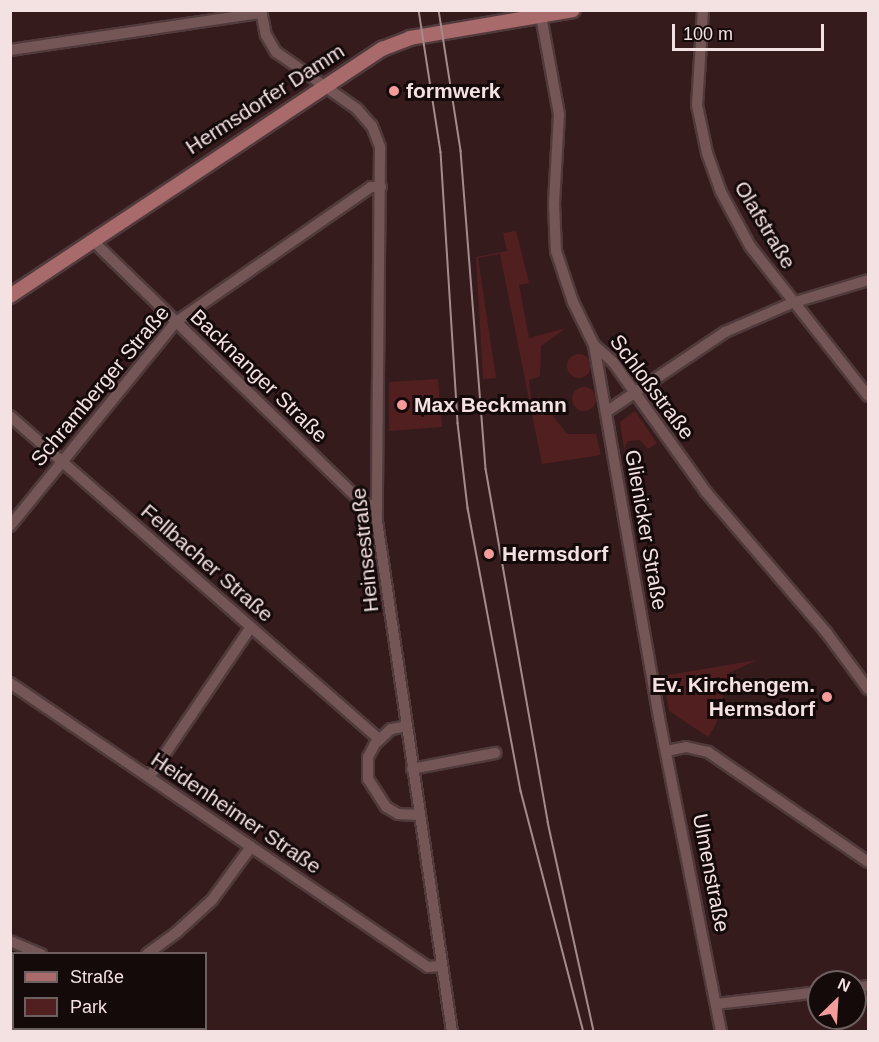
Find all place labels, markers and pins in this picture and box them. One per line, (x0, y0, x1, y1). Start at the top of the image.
place label: formwerk (406, 78, 501, 104)
marker: formwerk (387, 84, 401, 98)
place label: Max Beckmann (414, 392, 567, 418)
marker: Max Beckmann (395, 398, 409, 412)
place label: Hermsdorf (502, 541, 608, 567)
marker: Hermsdorf (480, 545, 498, 563)
place label: Ev. Kirchengem. Hermsdorf (652, 672, 815, 722)
marker: Ev. Kirchengem. Hermsdorf (820, 690, 834, 704)

